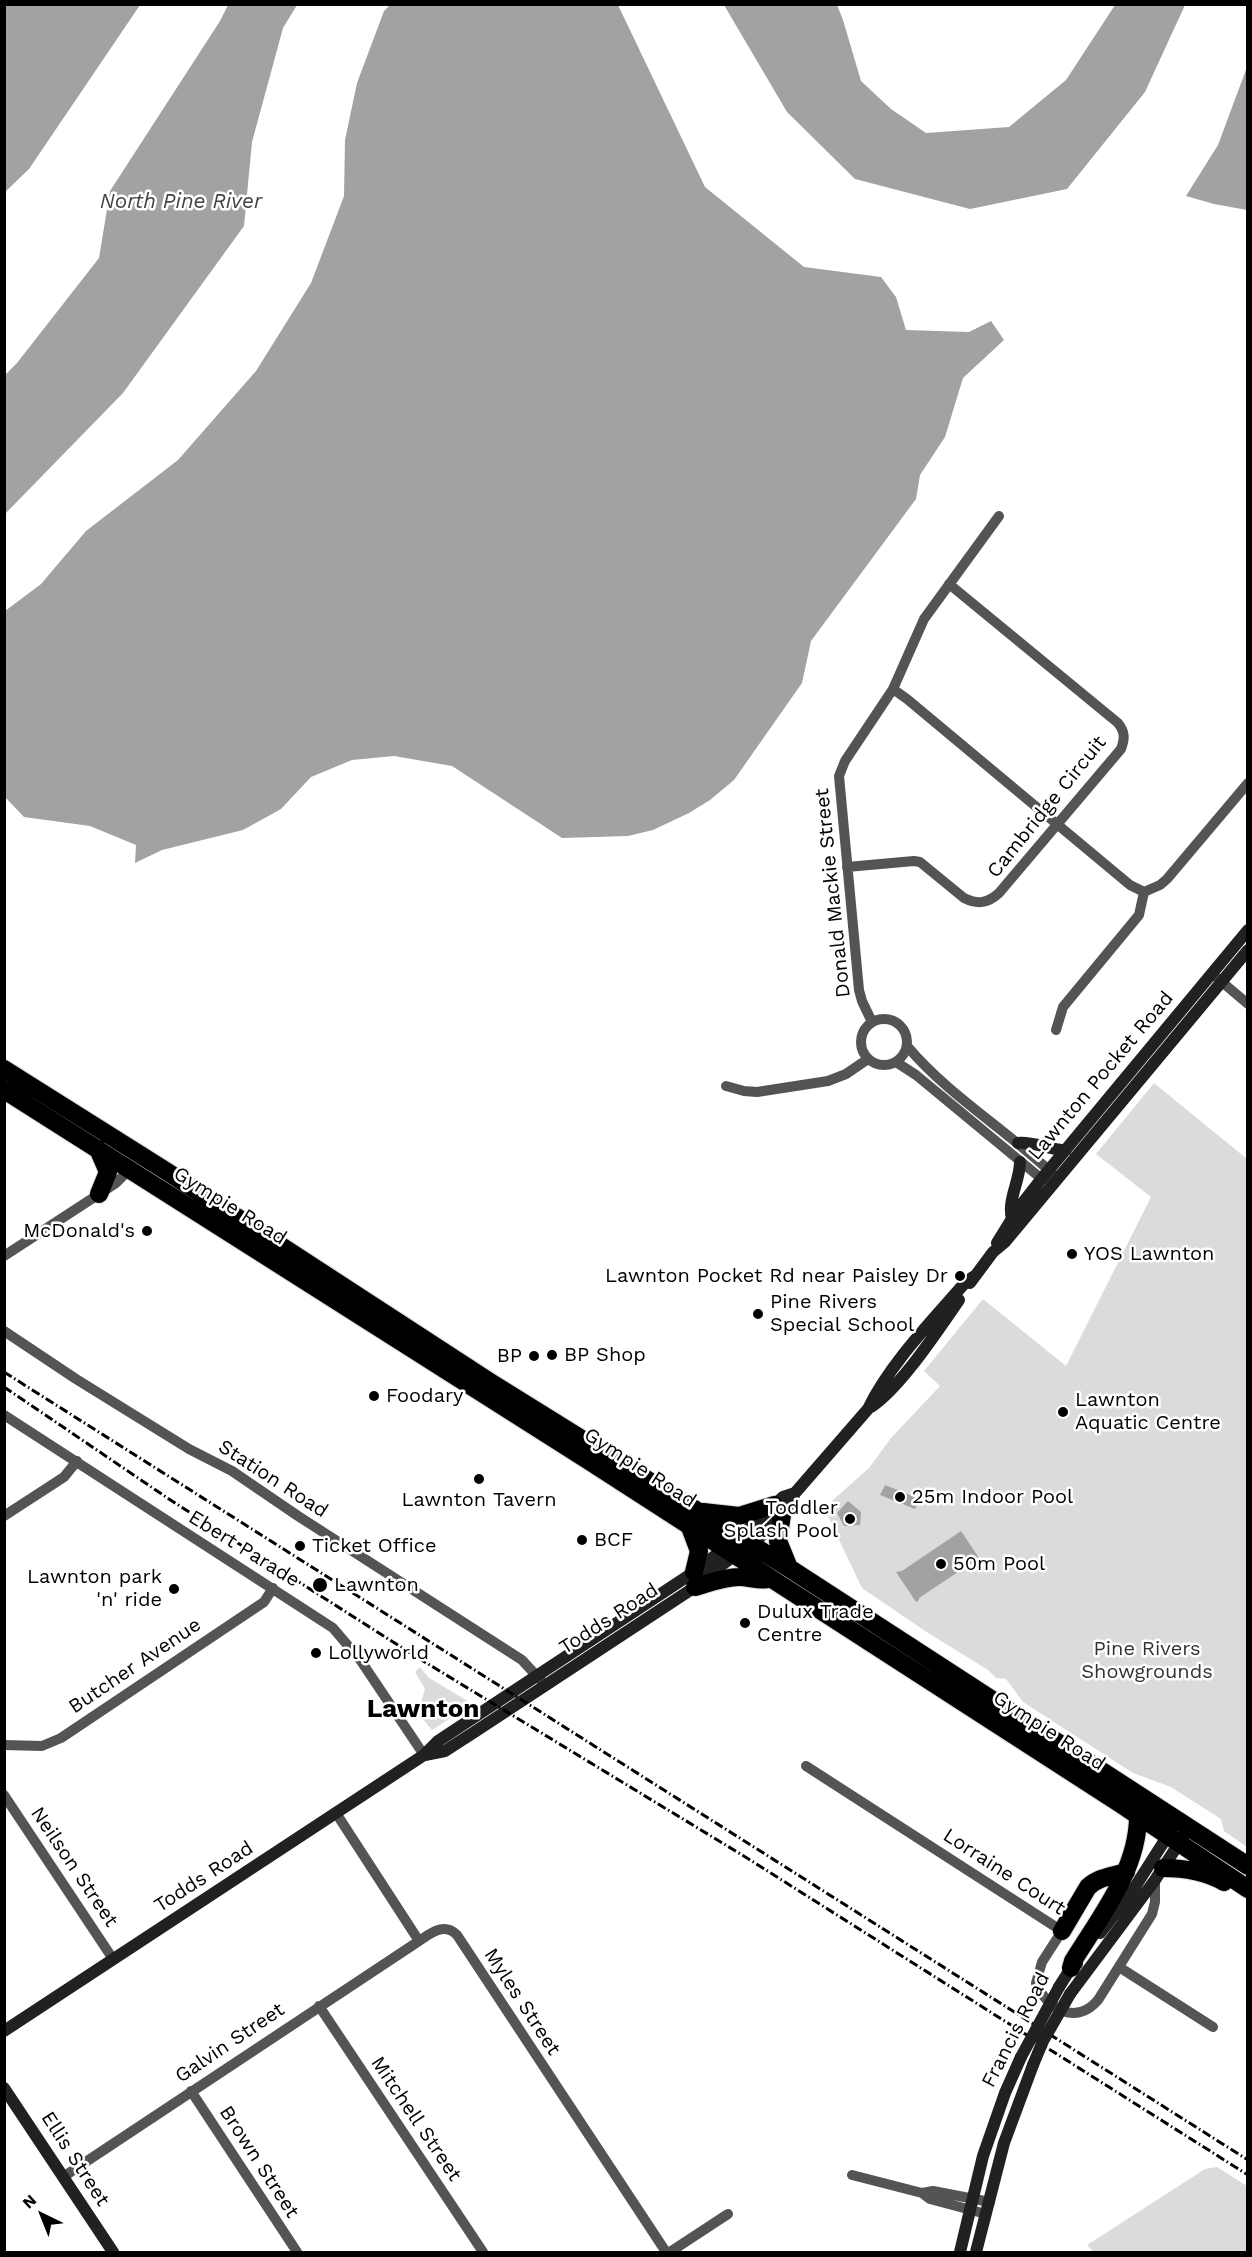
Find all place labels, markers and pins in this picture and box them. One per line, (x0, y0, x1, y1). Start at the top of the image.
place label: McDonald's (23, 1219, 135, 1243)
marker: McDonald's (140, 1224, 154, 1238)
place label: YOS Lawnton (1084, 1242, 1214, 1266)
marker: YOS Lawnton (1065, 1247, 1079, 1261)
place label: Lawnton Pocket Rd near Paisley Dr (605, 1264, 948, 1288)
marker: Lawnton Pocket Rd near Paisley Dr (953, 1269, 967, 1283)
place label: Pine Rivers Special School (770, 1290, 914, 1337)
marker: Pine Rivers Special School (751, 1307, 765, 1321)
place label: BP Shop (564, 1343, 646, 1367)
place label: BP (497, 1344, 522, 1368)
marker: BP Shop (545, 1348, 559, 1362)
marker: BP (527, 1349, 541, 1363)
place label: Foodary (386, 1384, 463, 1408)
place label: Lawnton Aquatic Centre (1075, 1388, 1221, 1435)
marker: Foodary (367, 1389, 381, 1403)
marker: Lawnton Aquatic Centre (1056, 1405, 1070, 1419)
marker: Lawnton Tavern (472, 1472, 486, 1486)
place label: 25m Indoor Pool (912, 1485, 1073, 1509)
place label: Lawnton Tavern (401, 1488, 557, 1512)
marker: 25m Indoor Pool (893, 1490, 907, 1504)
place label: Toddler Splash Pool (723, 1496, 838, 1543)
marker: Toddler Splash Pool (843, 1512, 857, 1526)
place label: BCF (594, 1528, 633, 1552)
marker: BCF (575, 1533, 589, 1547)
place label: Ticket Office (312, 1534, 436, 1558)
marker: Ticket Office (293, 1539, 307, 1553)
place label: 50m Pool (953, 1552, 1045, 1576)
marker: 50m Pool (934, 1557, 948, 1571)
place label: Lawnton park 'n' ride (27, 1565, 162, 1612)
place label: Lawnton (334, 1573, 419, 1597)
marker: Lawnton (311, 1576, 329, 1594)
marker: Lawnton park 'n' ride (167, 1582, 181, 1596)
place label: Dulux Trade Centre (757, 1600, 874, 1647)
marker: Dulux Trade Centre (738, 1616, 752, 1630)
place label: Lollyworld (328, 1641, 429, 1665)
marker: Lollyworld (309, 1646, 323, 1660)

